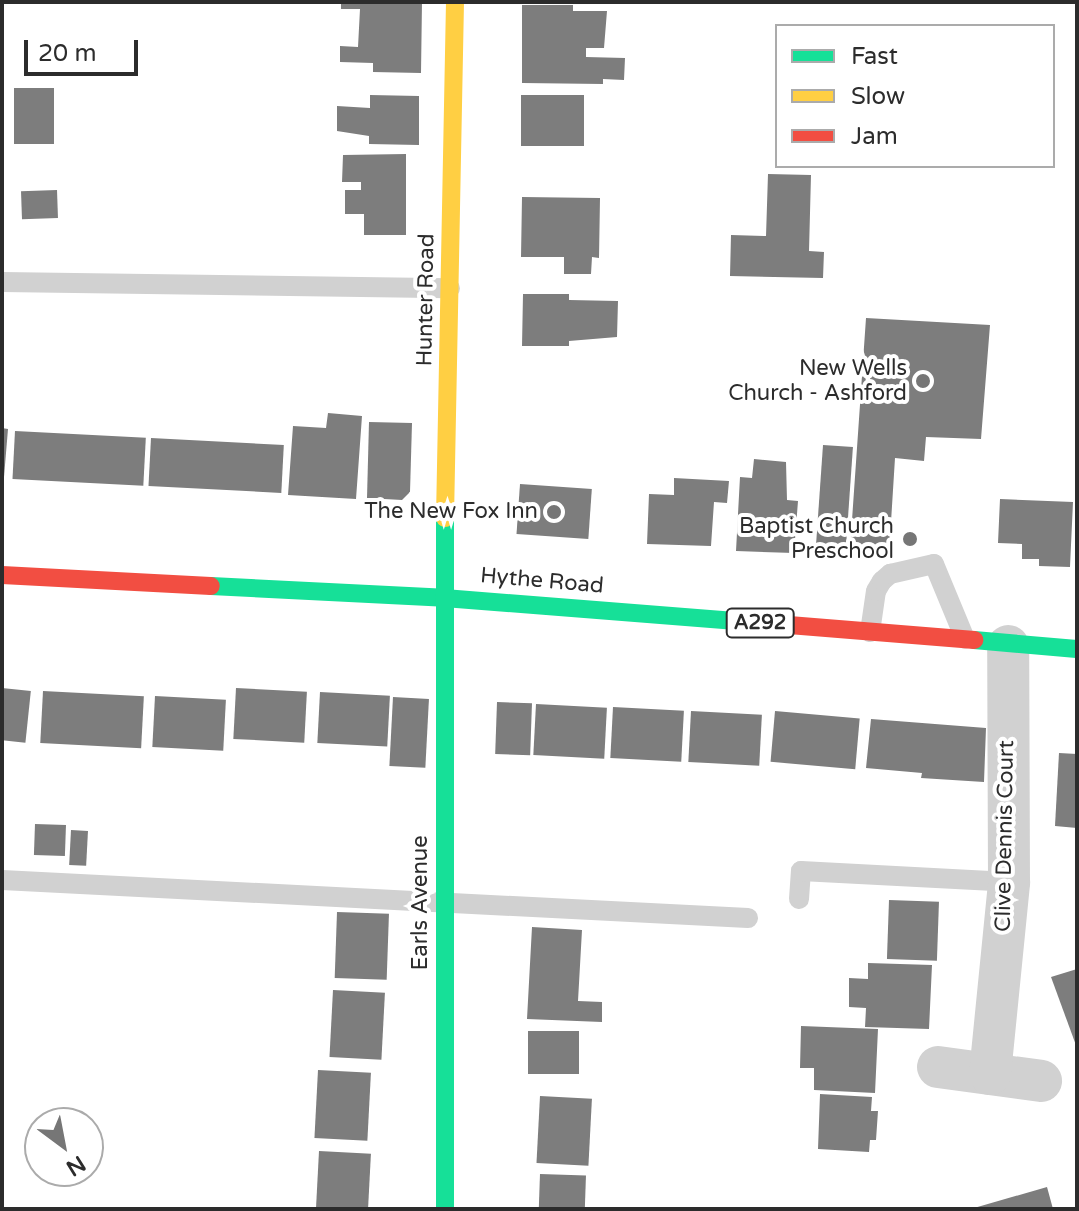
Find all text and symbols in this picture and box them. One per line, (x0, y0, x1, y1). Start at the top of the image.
scale bar (28, 24, 142, 74)
legend (775, 24, 1055, 168)
text: 20 m (38, 39, 96, 68)
text: Fast (851, 42, 898, 71)
text: Slow (851, 82, 905, 111)
text: Jam (851, 122, 898, 151)
street label: Hunter Road (412, 233, 440, 367)
place label: New Wells Church - Ashford (728, 355, 907, 406)
marker: New Wells Church - Ashford (914, 372, 932, 390)
place label: The New Fox Inn (364, 499, 538, 525)
marker: The New Fox Inn (545, 503, 563, 521)
place label: Baptist Church Preschool (739, 513, 894, 564)
marker: Baptist Church Preschool (901, 530, 919, 548)
street label: Hythe Road (479, 562, 605, 600)
road number: A292 (724, 607, 796, 639)
street label: Clive Dennis Court (990, 740, 1020, 932)
street label: Earls Avenue (408, 835, 434, 971)
north arrow (24, 1107, 104, 1187)
text: N (61, 1150, 90, 1181)

